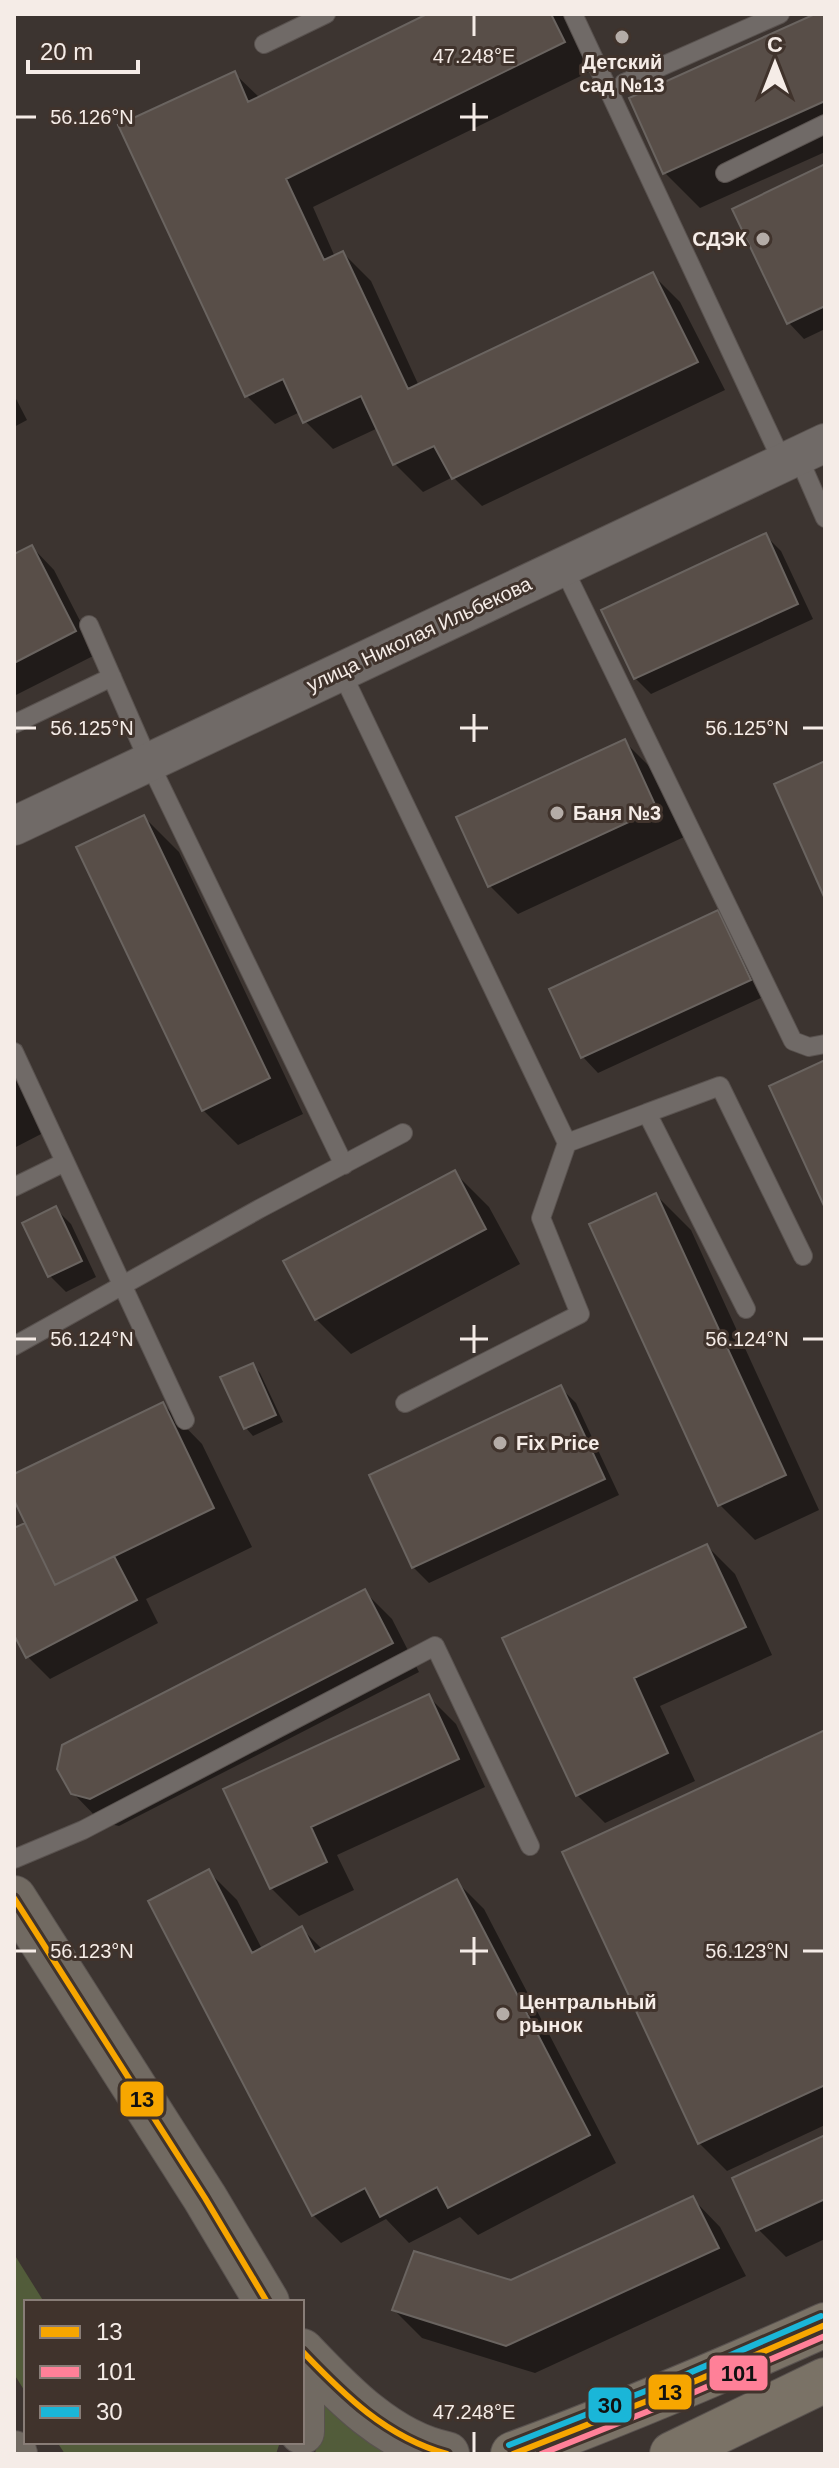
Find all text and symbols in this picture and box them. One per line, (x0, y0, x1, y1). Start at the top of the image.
scale bar (28, 24, 138, 74)
north arrow (735, 24, 815, 104)
marker: Детский сад №13 (613, 28, 631, 46)
text: С (767, 32, 783, 57)
text: 20 m (40, 38, 93, 65)
text: 47.248°E (433, 45, 515, 67)
place label: Детский сад №13 (579, 51, 665, 96)
text: 56.126°N (50, 106, 134, 128)
place label: СДЭК (692, 228, 748, 250)
marker: СДЭК (754, 230, 772, 248)
street label: улица Николая Ильбекова (303, 572, 536, 696)
text: 56.125°N (50, 717, 134, 739)
text: 56.125°N (705, 717, 789, 739)
place label: Баня №3 (573, 802, 661, 824)
marker: Баня №3 (548, 804, 566, 822)
text: 56.124°N (50, 1328, 134, 1350)
text: 56.124°N (705, 1328, 789, 1350)
place label: Fix Price (516, 1432, 599, 1454)
marker: Fix Price (491, 1434, 509, 1452)
text: 56.123°N (50, 1940, 134, 1962)
text: 56.123°N (705, 1940, 789, 1962)
place label: Центральный рынок (519, 1991, 657, 2036)
marker: Центральный рынок (494, 2005, 512, 2023)
line badge: 13 (119, 2080, 165, 2118)
text: 13 (130, 2087, 154, 2112)
legend (24, 2300, 304, 2444)
text: 13 (96, 2318, 123, 2345)
line badge: 101 (708, 2354, 769, 2392)
text: 101 (96, 2358, 136, 2385)
text: 101 (721, 2361, 757, 2386)
line badge: 13 (647, 2373, 693, 2411)
text: 13 (658, 2380, 682, 2405)
line badge: 30 (587, 2386, 633, 2424)
text: 30 (598, 2393, 622, 2418)
text: 30 (96, 2398, 123, 2425)
text: 47.248°E (433, 2401, 515, 2423)

